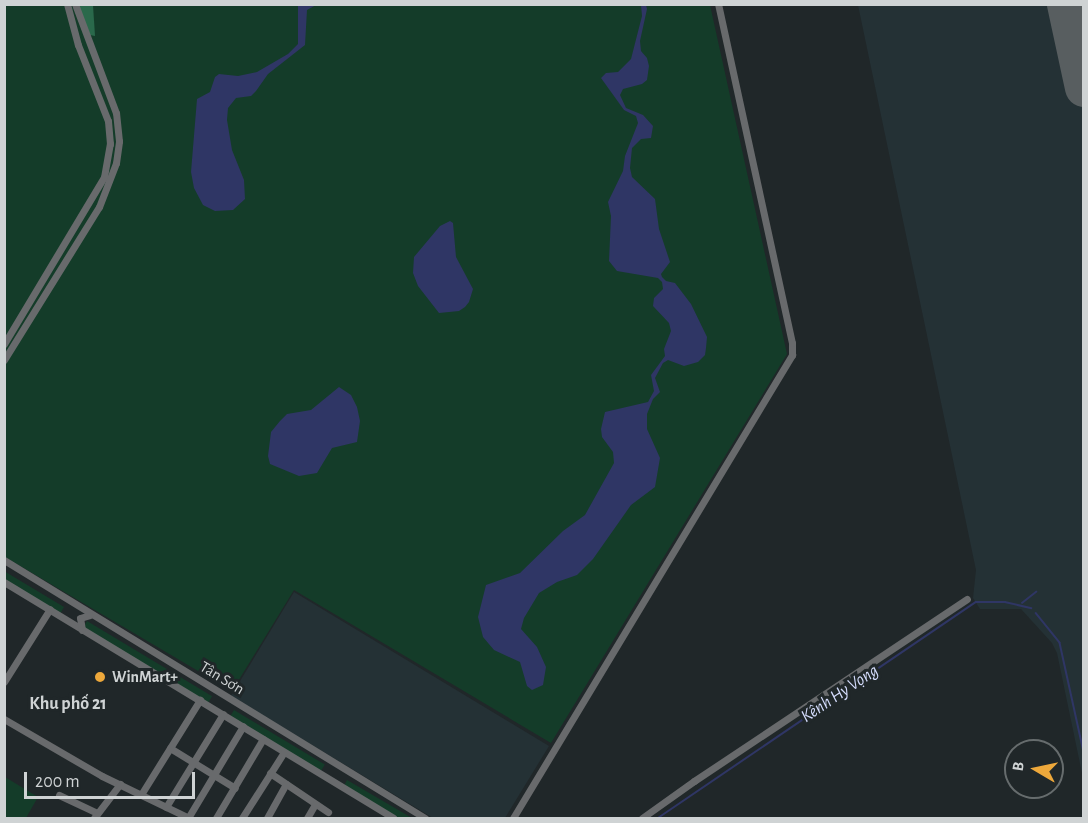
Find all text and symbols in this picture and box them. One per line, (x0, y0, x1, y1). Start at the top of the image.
street label: Tân Sơn (196, 657, 248, 699)
water label: Kênh Hy Vọng (797, 660, 883, 728)
place label: WinMart+ (112, 667, 178, 687)
marker: WinMart+ (93, 670, 107, 684)
district label: Khu phố 21 (29, 693, 107, 715)
north arrow (1004, 739, 1064, 799)
scale bar (27, 760, 198, 798)
text: B (1010, 761, 1027, 772)
text: 200 m (35, 773, 80, 791)

